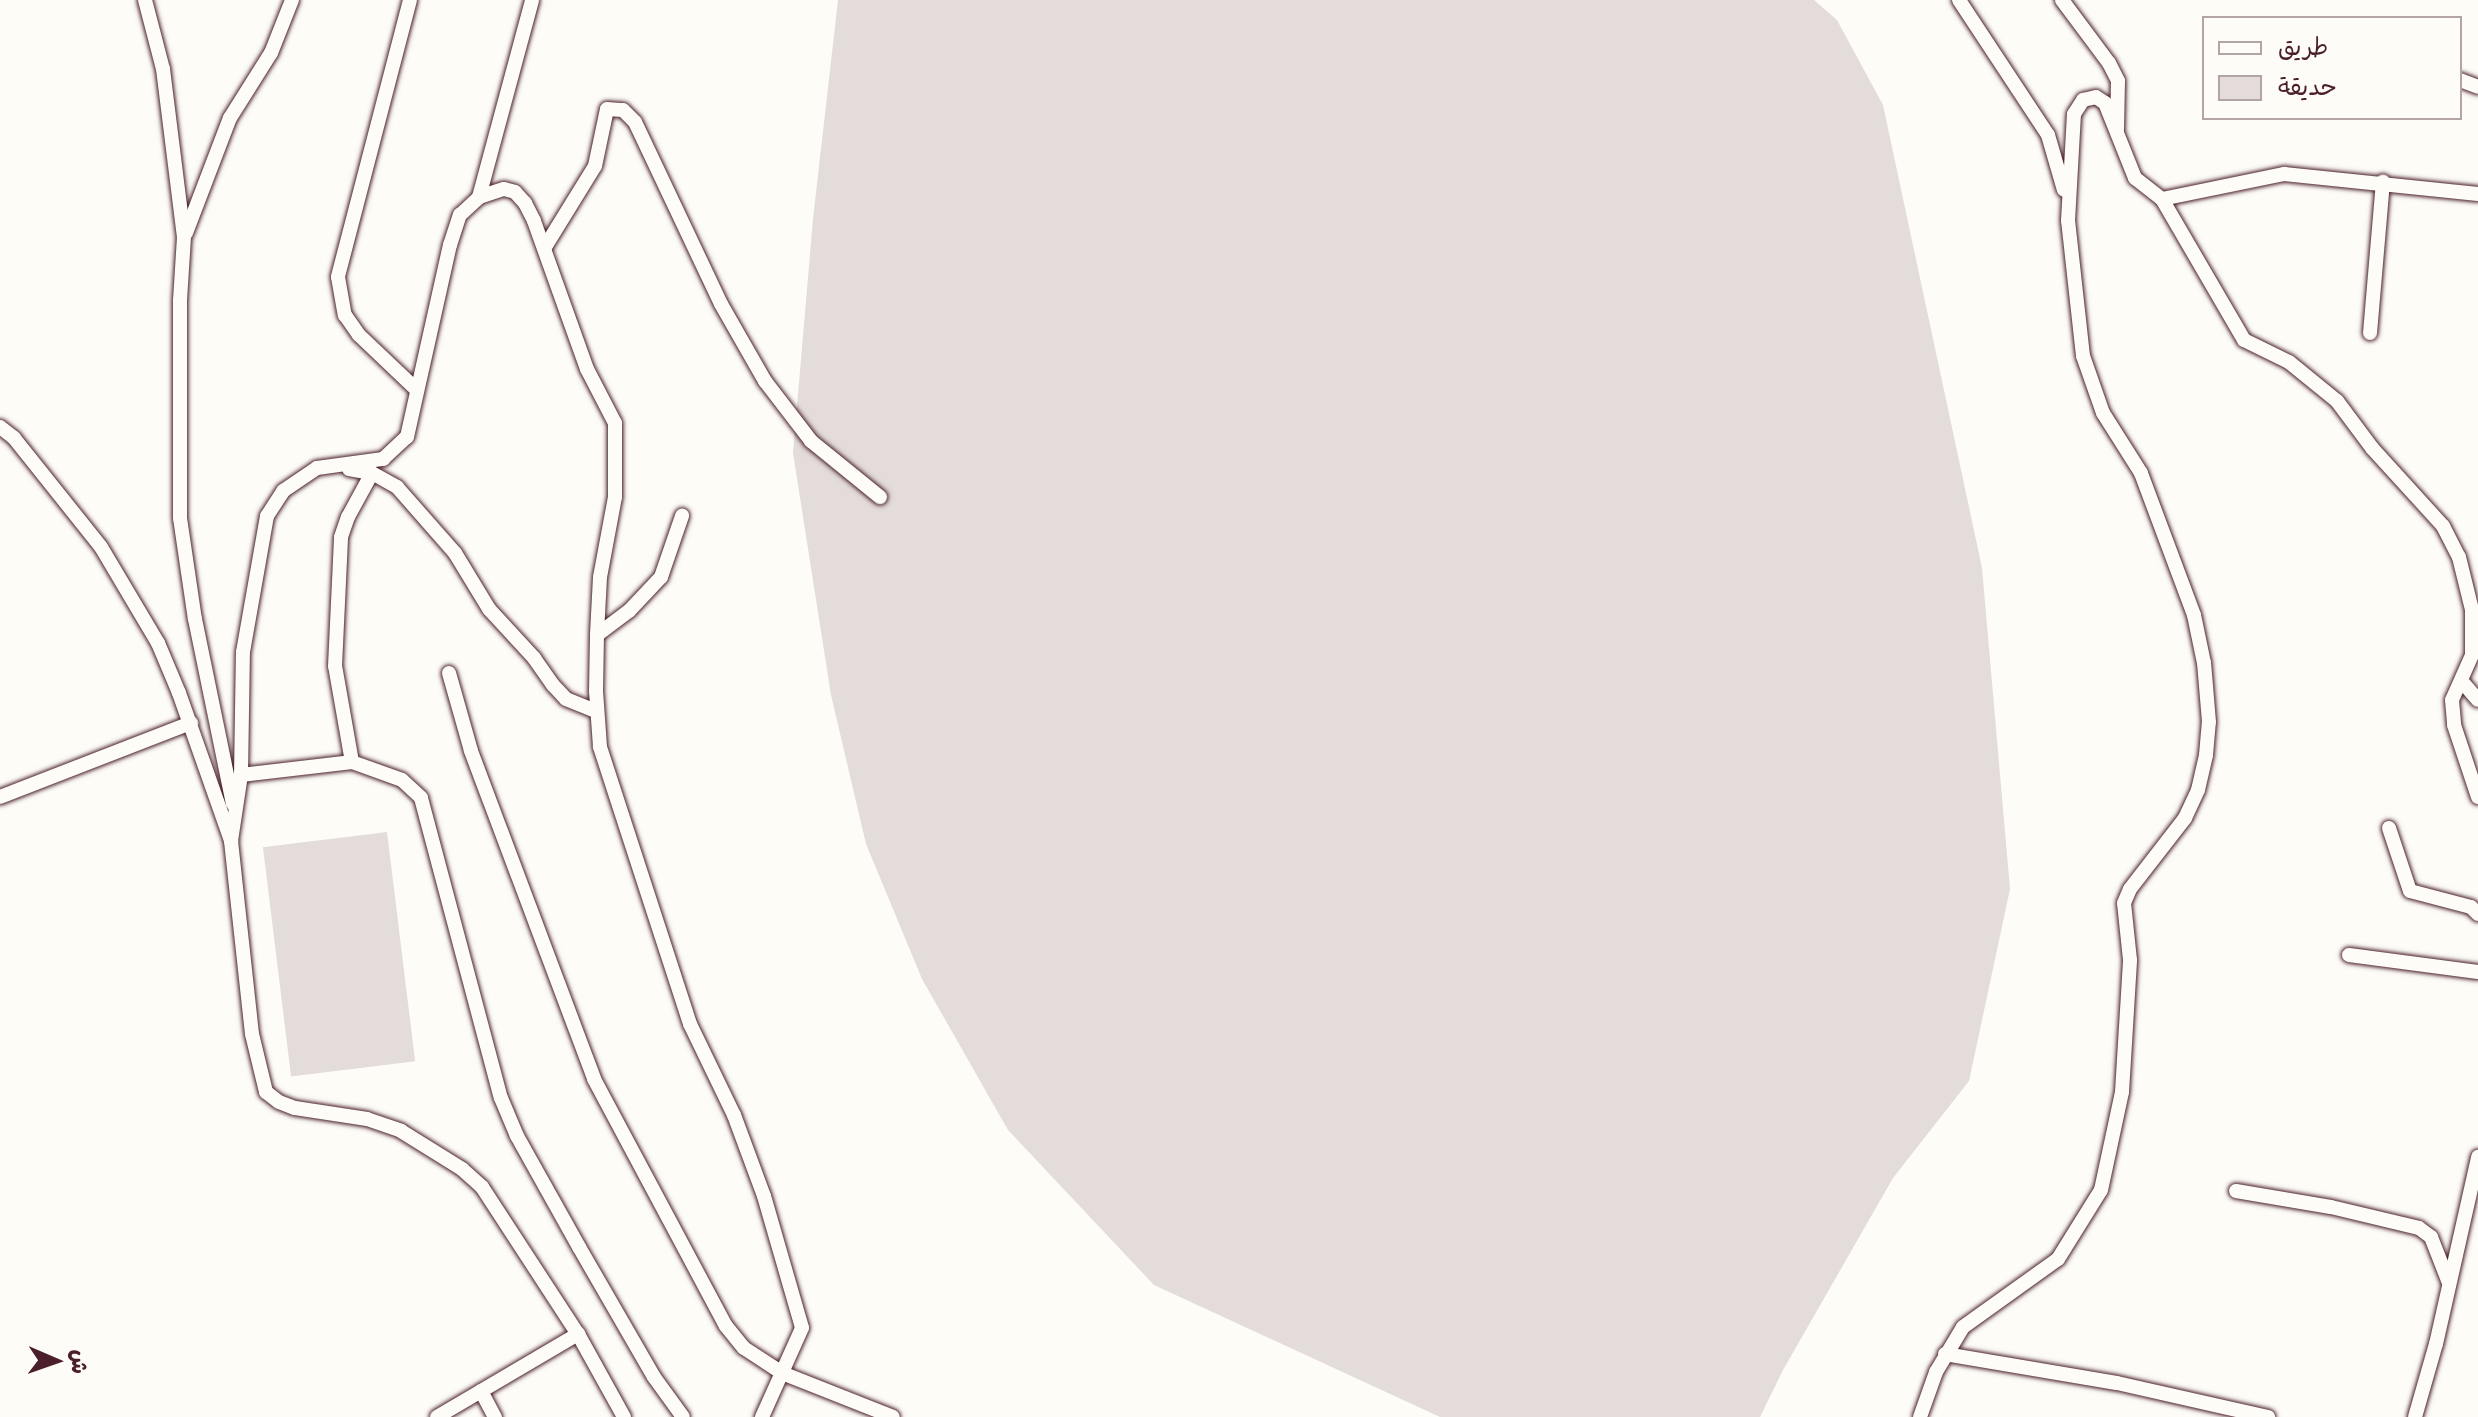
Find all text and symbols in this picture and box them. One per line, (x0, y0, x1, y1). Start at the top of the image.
legend (2202, 16, 2462, 120)
text: طريق (2278, 31, 2328, 61)
text: حديقة (2278, 71, 2337, 101)
north arrow (16, 1321, 96, 1401)
text: ش (66, 1349, 94, 1374)

